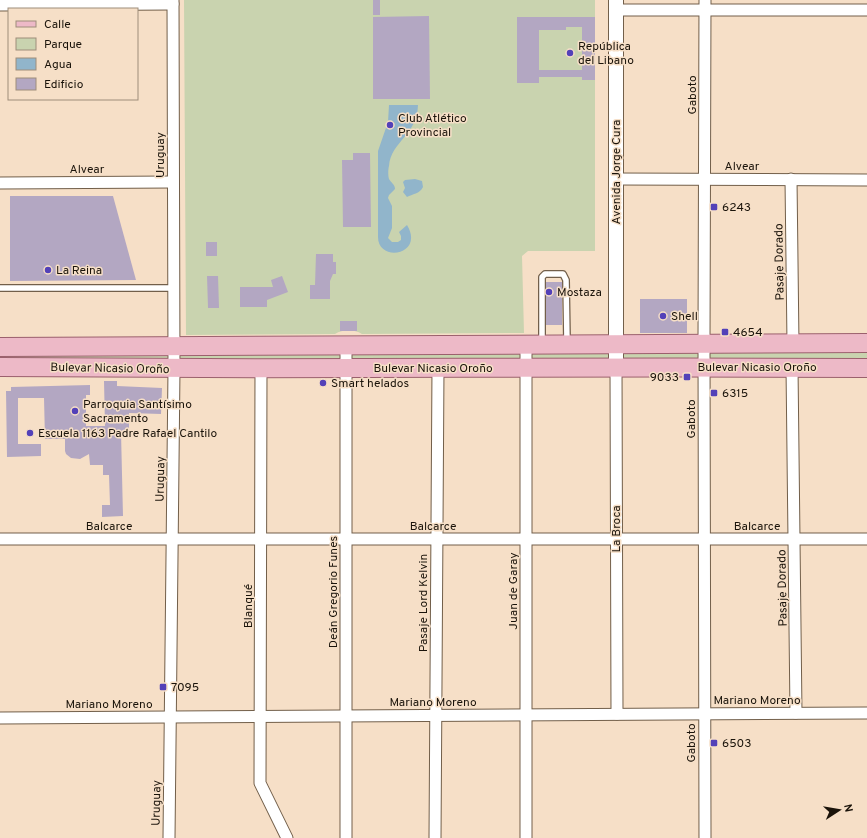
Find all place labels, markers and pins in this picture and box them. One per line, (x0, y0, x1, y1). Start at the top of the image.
place label: República del Libano (578, 39, 634, 69)
marker: República del Libano (565, 48, 575, 58)
place label: Club Atlético Provincial (398, 111, 467, 141)
marker: Club Atlético Provincial (385, 120, 395, 130)
place label: 6243 (722, 200, 751, 216)
marker: 6243 (709, 202, 719, 212)
place label: La Reina (56, 263, 102, 279)
marker: La Reina (43, 265, 53, 275)
place label: Mostaza (557, 285, 602, 301)
marker: Mostaza (544, 287, 554, 297)
place label: Shell (671, 309, 698, 325)
marker: Shell (658, 311, 668, 321)
place label: 4654 (733, 325, 763, 341)
marker: 4654 (720, 327, 730, 337)
place label: 9033 (650, 370, 679, 386)
marker: 9033 (682, 372, 692, 382)
place label: Smart helados (331, 376, 409, 392)
marker: Smart helados (318, 378, 328, 388)
place label: 6315 (722, 386, 748, 402)
marker: 6315 (709, 388, 719, 398)
place label: Parroquia Santísimo Sacramento (83, 397, 192, 427)
marker: Parroquia Santísimo Sacramento (70, 406, 80, 416)
place label: Escuela 1163 Padre Rafael Cantilo (38, 426, 217, 442)
marker: Escuela 1163 Padre Rafael Cantilo (25, 428, 35, 438)
place label: 7095 (171, 680, 199, 696)
marker: 7095 (158, 682, 168, 692)
place label: 6503 (722, 736, 752, 752)
marker: 6503 (709, 738, 719, 748)

